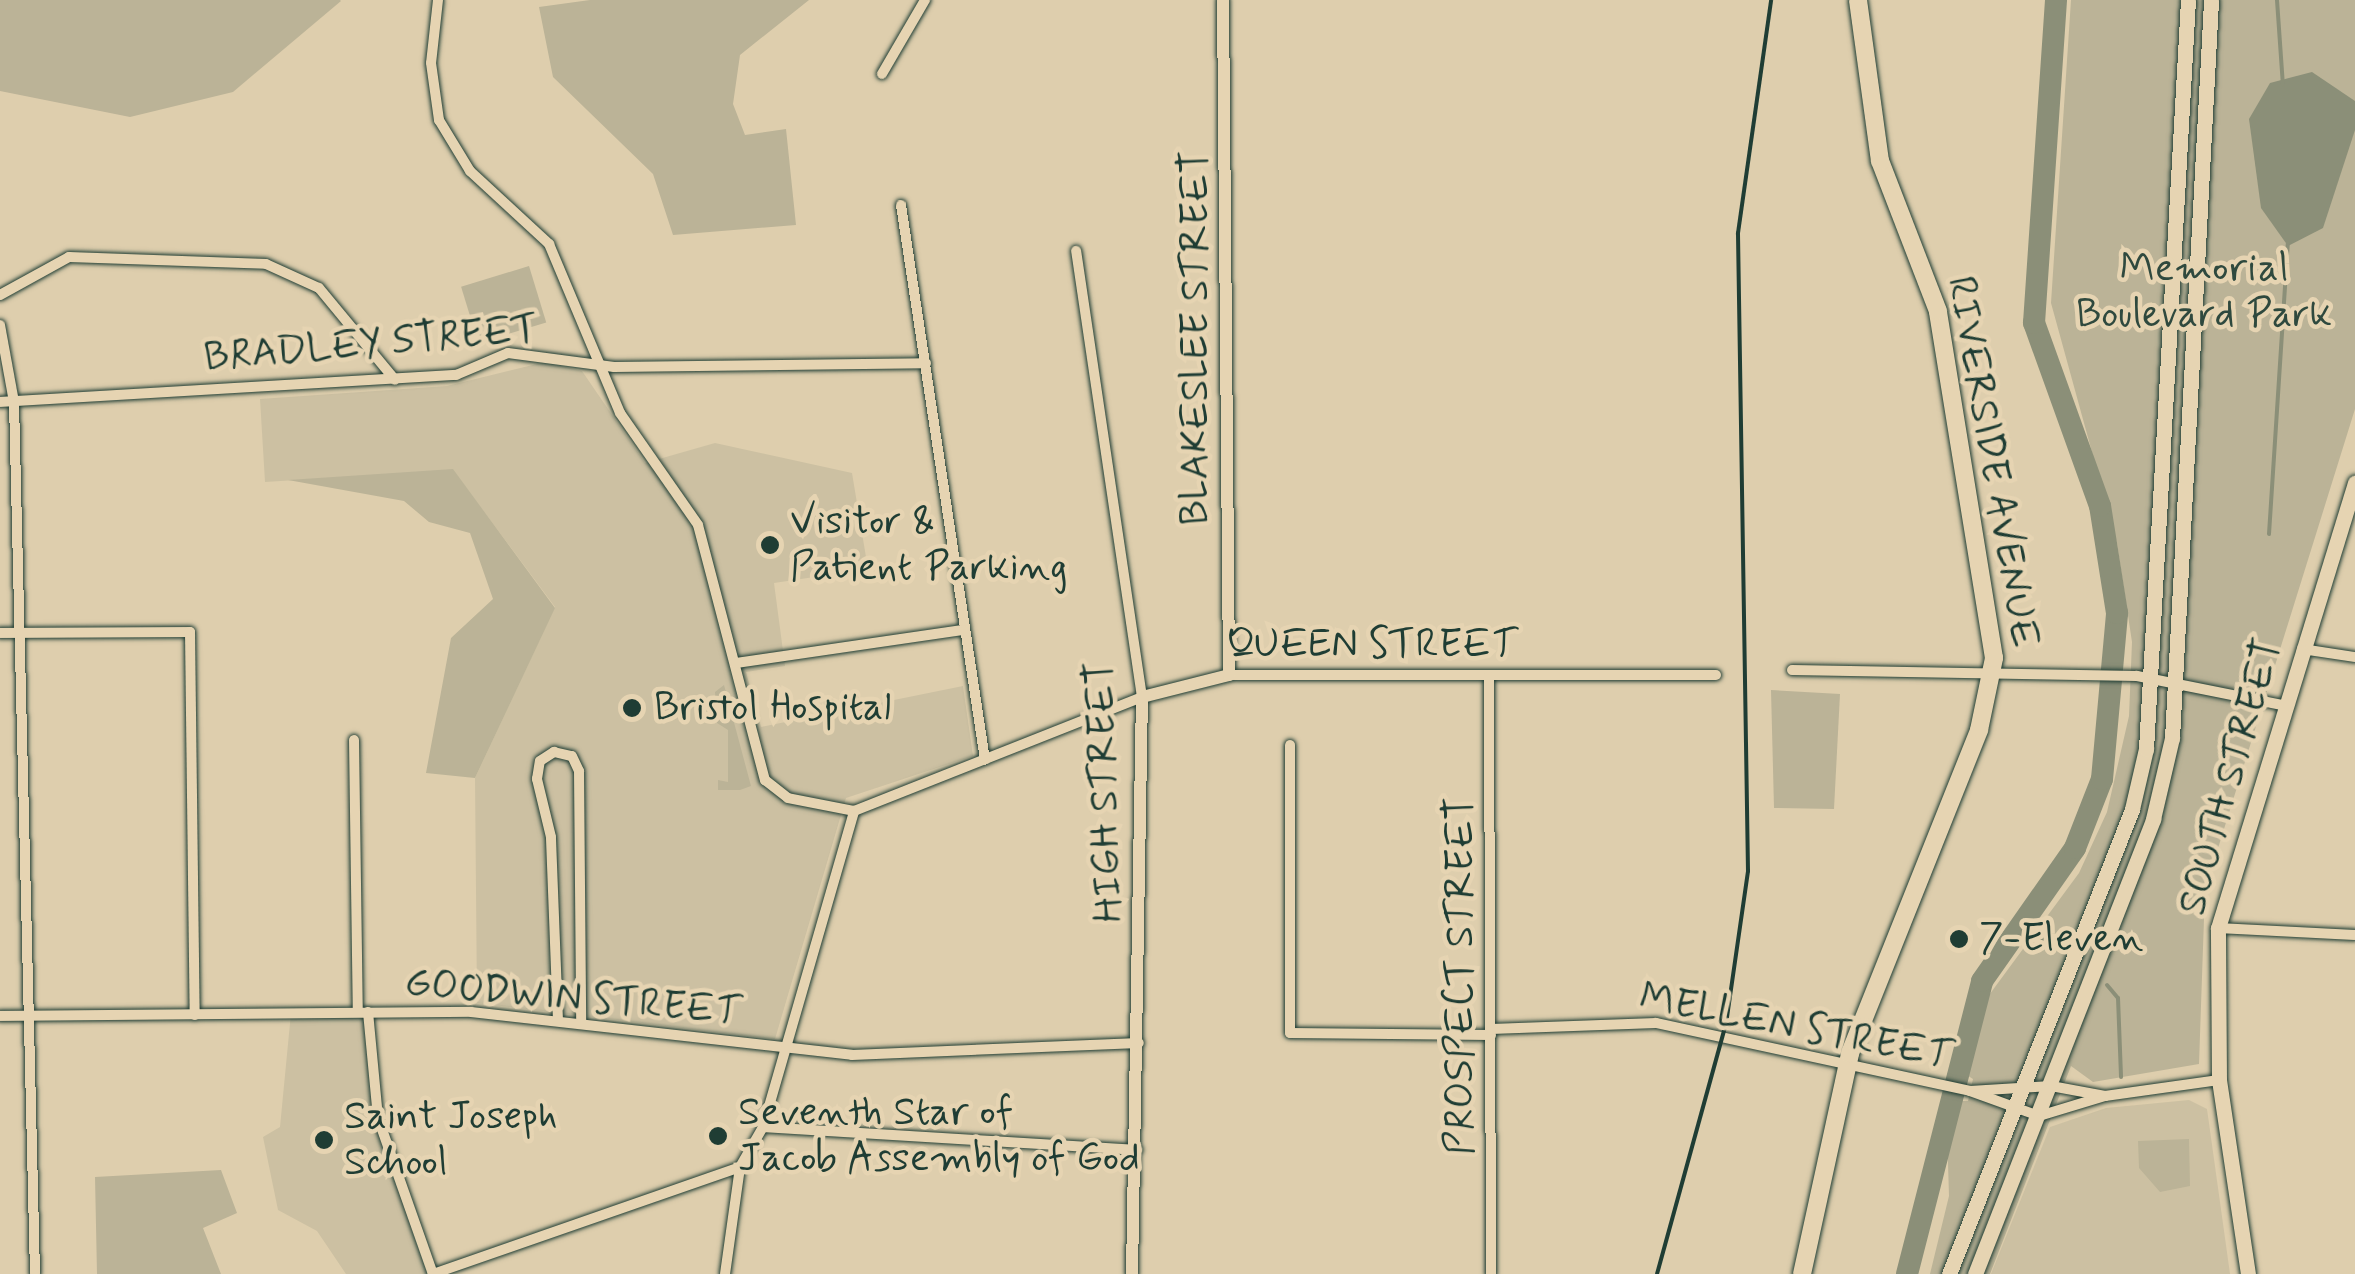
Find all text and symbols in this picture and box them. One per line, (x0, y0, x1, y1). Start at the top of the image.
street label: BLAKESLEE STREET (1172, 151, 1220, 525)
park label: Memorial Boulevard Park (2079, 245, 2329, 339)
street label: RIVERSIDE AVENUE (1936, 273, 2048, 651)
street label: BRADLEY STREET (200, 305, 542, 383)
place label: Visitor & Patient Parking (790, 498, 1051, 592)
marker: Visitor & Patient Parking (759, 534, 781, 556)
street label: QUEEN STREET (1225, 621, 1519, 669)
street label: SOUTH STREET (2169, 633, 2293, 921)
street label: HIGH STREET (1076, 661, 1134, 923)
place label: Bristol Hospital (654, 684, 912, 732)
marker: Bristol Hospital (619, 695, 645, 721)
street label: PROSPECT STREET (1437, 797, 1485, 1155)
place label: 7-Eleven (1979, 915, 2143, 963)
marker: 7-Eleven (1948, 928, 1970, 950)
street label: GOODWIN STREET (402, 959, 744, 1037)
street label: MELLEN STREET (1634, 973, 1958, 1081)
place label: Seventh Star of Jacob Assembly of God (738, 1089, 1138, 1183)
place label: Saint Joseph School (344, 1093, 558, 1187)
marker: Seventh Star of Jacob Assembly of God (707, 1125, 729, 1147)
marker: Saint Joseph School (313, 1129, 335, 1151)

